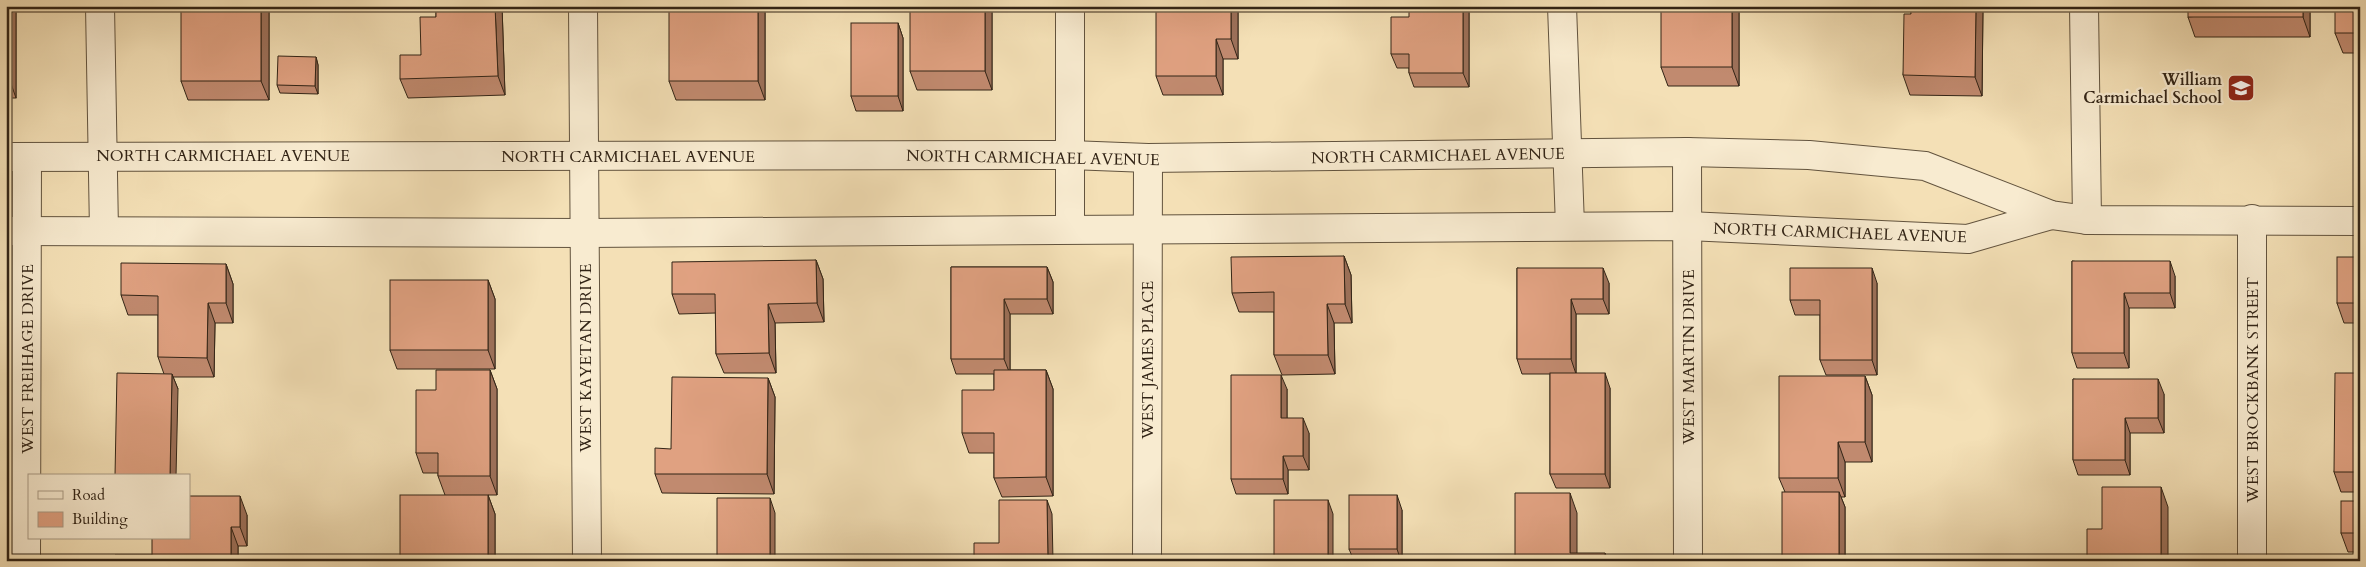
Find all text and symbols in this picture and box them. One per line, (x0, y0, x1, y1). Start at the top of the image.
place label: William Carmichael School (2083, 69, 2222, 109)
school or university icon: William Carmichael School (2226, 73, 2256, 103)
street label: NORTH CARMICHAEL AVENUE (1311, 143, 1565, 169)
street label: NORTH CARMICHAEL AVENUE (96, 145, 350, 167)
street label: NORTH CARMICHAEL AVENUE (906, 145, 1160, 171)
street label: NORTH CARMICHAEL AVENUE (501, 146, 755, 168)
street label: NORTH CARMICHAEL AVENUE (1713, 218, 1967, 248)
street label: WEST KAYETAN DRIVE (575, 263, 597, 453)
street label: WEST FREIHAGE DRIVE (17, 264, 39, 455)
street label: WEST MARTIN DRIVE (1678, 269, 1700, 446)
street label: WEST BROCKBANK STREET (2242, 277, 2264, 504)
street label: WEST JAMES PLACE (1137, 281, 1159, 440)
legend (28, 474, 190, 540)
text: Road (72, 485, 105, 505)
text: Building (72, 509, 128, 529)

